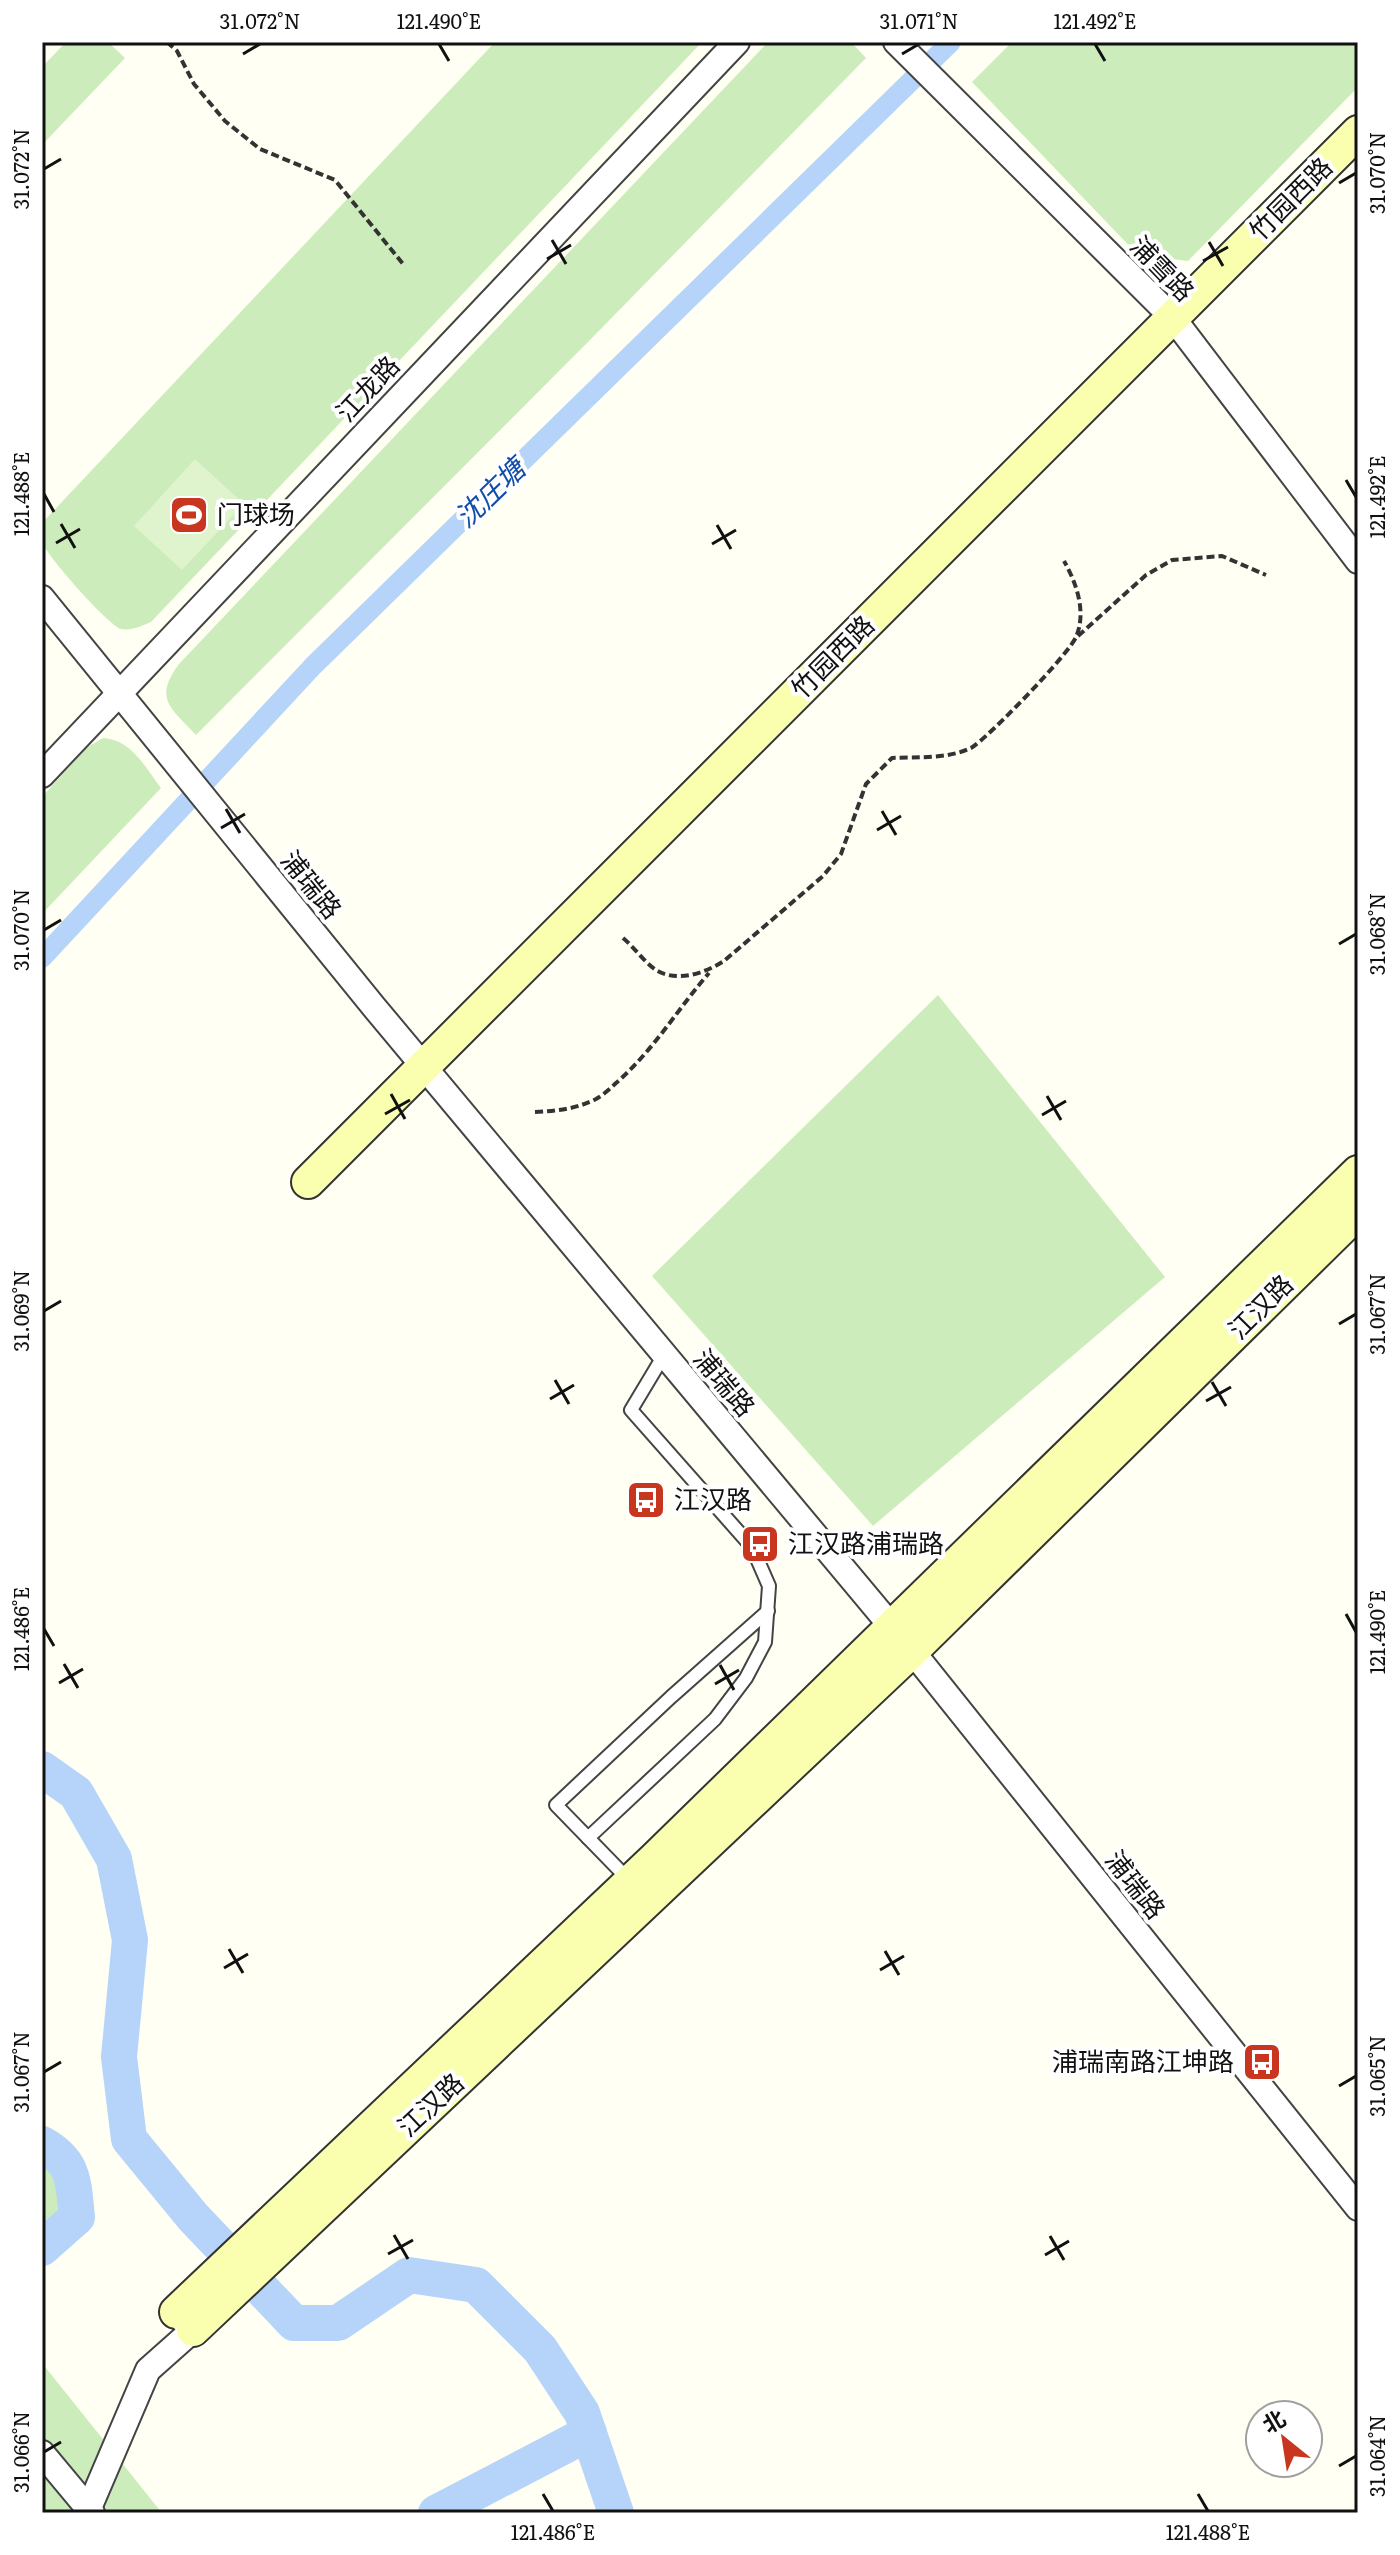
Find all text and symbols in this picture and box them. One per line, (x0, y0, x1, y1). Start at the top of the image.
text: 31.072°N (220, 5, 300, 35)
text: 121.490°E (397, 5, 481, 35)
text: 31.071°N (880, 5, 958, 35)
text: 121.492°E (1054, 5, 1136, 35)
text: 31.072°N (5, 129, 35, 209)
text: 31.070°N (1361, 132, 1391, 214)
street label: 竹园西路 (1239, 147, 1340, 248)
street label: 浦雪路 (1123, 226, 1205, 309)
street label: 江龙路 (325, 345, 407, 429)
water label: 沈庄塘 (444, 445, 536, 536)
text: 121.488°E (5, 452, 35, 536)
text: 121.492°E (1361, 456, 1391, 538)
place label: 门球场 (217, 493, 295, 532)
sports icon: 门球场 (168, 494, 210, 536)
street label: 竹园西路 (781, 605, 882, 706)
street label: 浦瑞路 (273, 841, 353, 926)
text: 31.070°N (5, 889, 35, 971)
text: 31.068°N (1361, 893, 1391, 975)
street label: 江汉路 (1218, 1264, 1301, 1347)
text: 31.069°N (5, 1270, 35, 1352)
text: 31.067°N (1361, 1273, 1391, 1355)
street label: 浦瑞路 (686, 1339, 766, 1424)
place label: 江汉路 (674, 1478, 752, 1517)
bus stop icon: 江汉路 (625, 1479, 667, 1521)
place label: 江汉路浦瑞路 (788, 1522, 944, 1561)
bus stop icon: 江汉路浦瑞路 (739, 1523, 781, 1565)
text: 121.486°E (5, 1587, 35, 1671)
text: 121.490°E (1361, 1590, 1391, 1674)
street label: 浦瑞路 (1098, 1841, 1176, 1926)
text: 31.067°N (5, 2031, 35, 2113)
text: 31.065°N (1361, 2035, 1391, 2117)
place label: 浦瑞南路江坤路 (1052, 2040, 1234, 2079)
bus stop icon: 浦瑞南路江坤路 (1241, 2041, 1283, 2083)
street label: 江汉路 (387, 2062, 471, 2144)
north arrow (1244, 2399, 1324, 2479)
text: 北 (1255, 2401, 1291, 2440)
text: 31.066°N (5, 2411, 35, 2493)
text: 31.064°N (1361, 2415, 1391, 2497)
text: 121.486°E (511, 2516, 595, 2546)
text: 121.488°E (1166, 2516, 1250, 2546)

